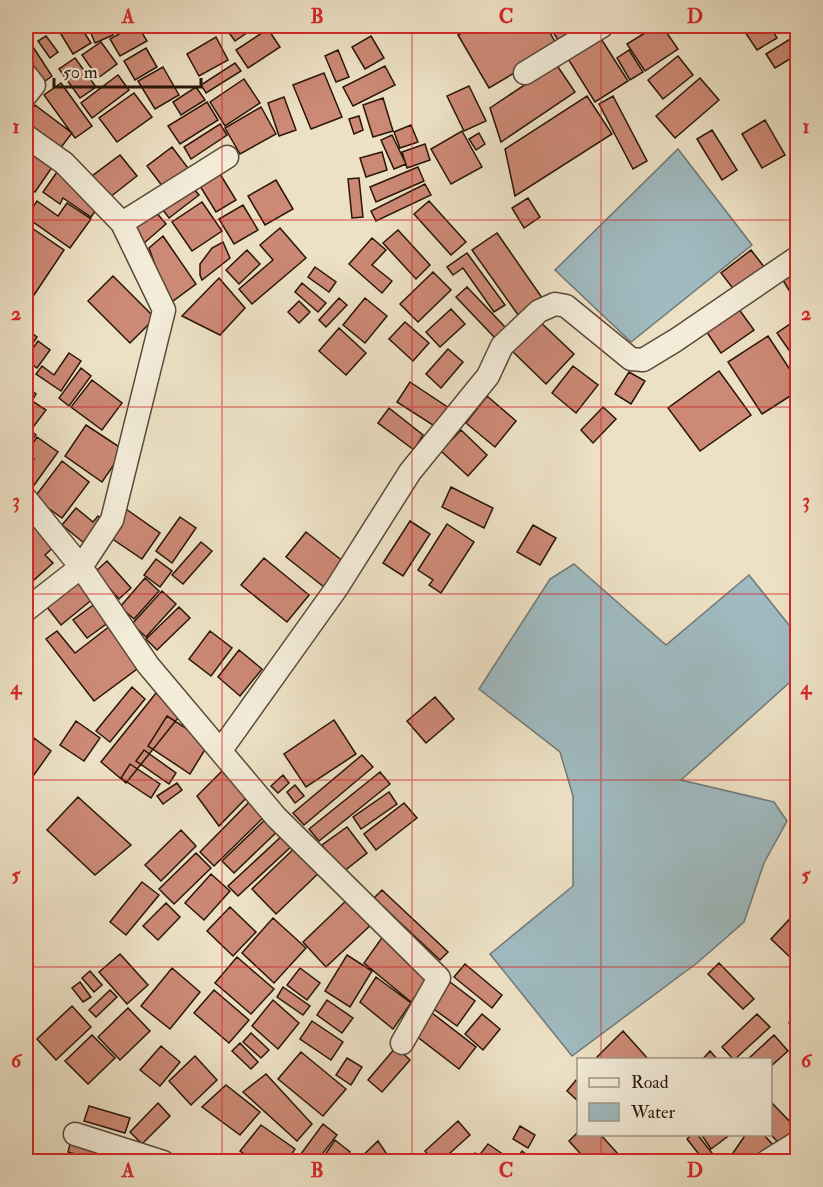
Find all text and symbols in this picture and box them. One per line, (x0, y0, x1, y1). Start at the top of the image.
text: A (121, 4, 135, 29)
text: B (310, 4, 324, 29)
text: C (499, 4, 513, 29)
text: D (687, 4, 703, 29)
scale bar (54, 51, 201, 89)
text: 50 m (63, 61, 98, 84)
text: 1 (12, 114, 20, 139)
text: 1 (802, 114, 810, 139)
text: 2 (11, 301, 21, 326)
text: 2 (801, 301, 811, 326)
text: 3 (12, 488, 20, 513)
text: 3 (802, 488, 810, 513)
text: 4 (10, 675, 23, 700)
text: 4 (800, 675, 813, 700)
text: 5 (12, 862, 22, 887)
text: 5 (802, 862, 812, 887)
text: 6 (11, 1048, 23, 1073)
text: 6 (801, 1048, 813, 1073)
legend (577, 1058, 772, 1136)
text: Road (631, 1071, 669, 1094)
text: Water (630, 1101, 675, 1124)
text: A (121, 1158, 135, 1183)
text: B (310, 1158, 324, 1183)
text: C (499, 1158, 513, 1183)
text: D (687, 1158, 703, 1183)

